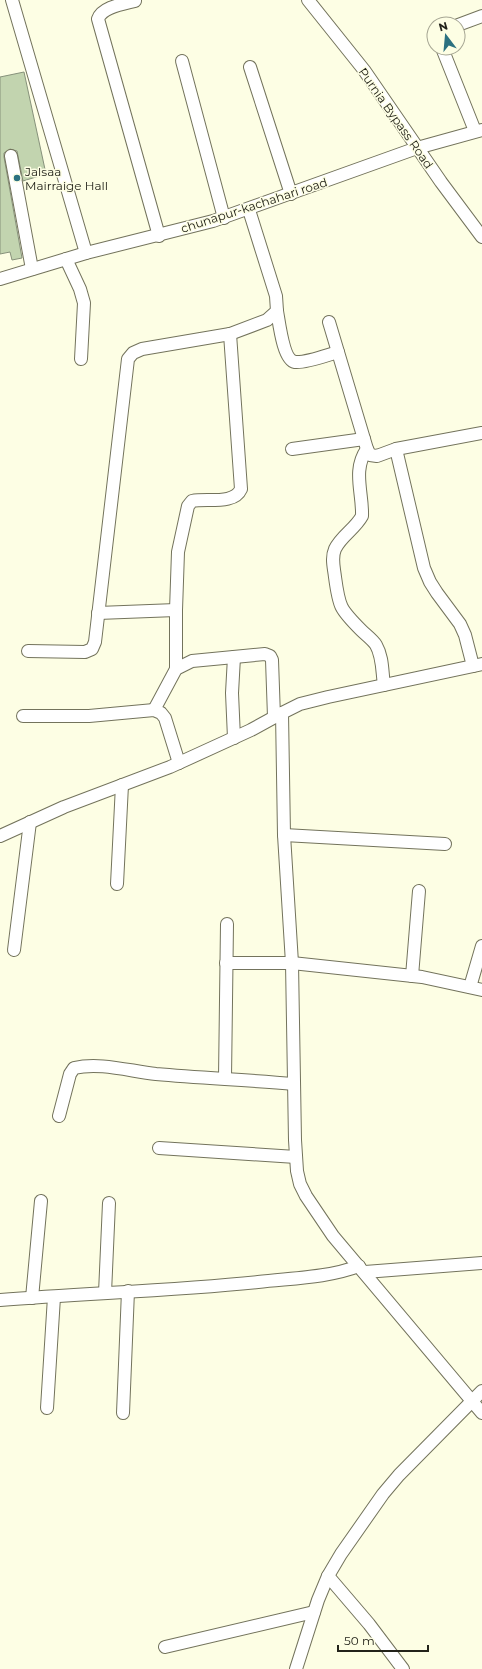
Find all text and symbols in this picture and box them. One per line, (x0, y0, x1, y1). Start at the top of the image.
north arrow (426, 16, 466, 56)
text: N (437, 18, 449, 34)
street label: Purnia Bypass Road (355, 65, 437, 171)
place label: Jalsaa Mairraige Hall (24, 164, 108, 193)
marker: Jalsaa Mairraige Hall (12, 173, 22, 183)
street label: chunapur-kachahari road (179, 174, 329, 236)
scale bar (338, 1627, 428, 1653)
text: 50 m (344, 1633, 375, 1648)

